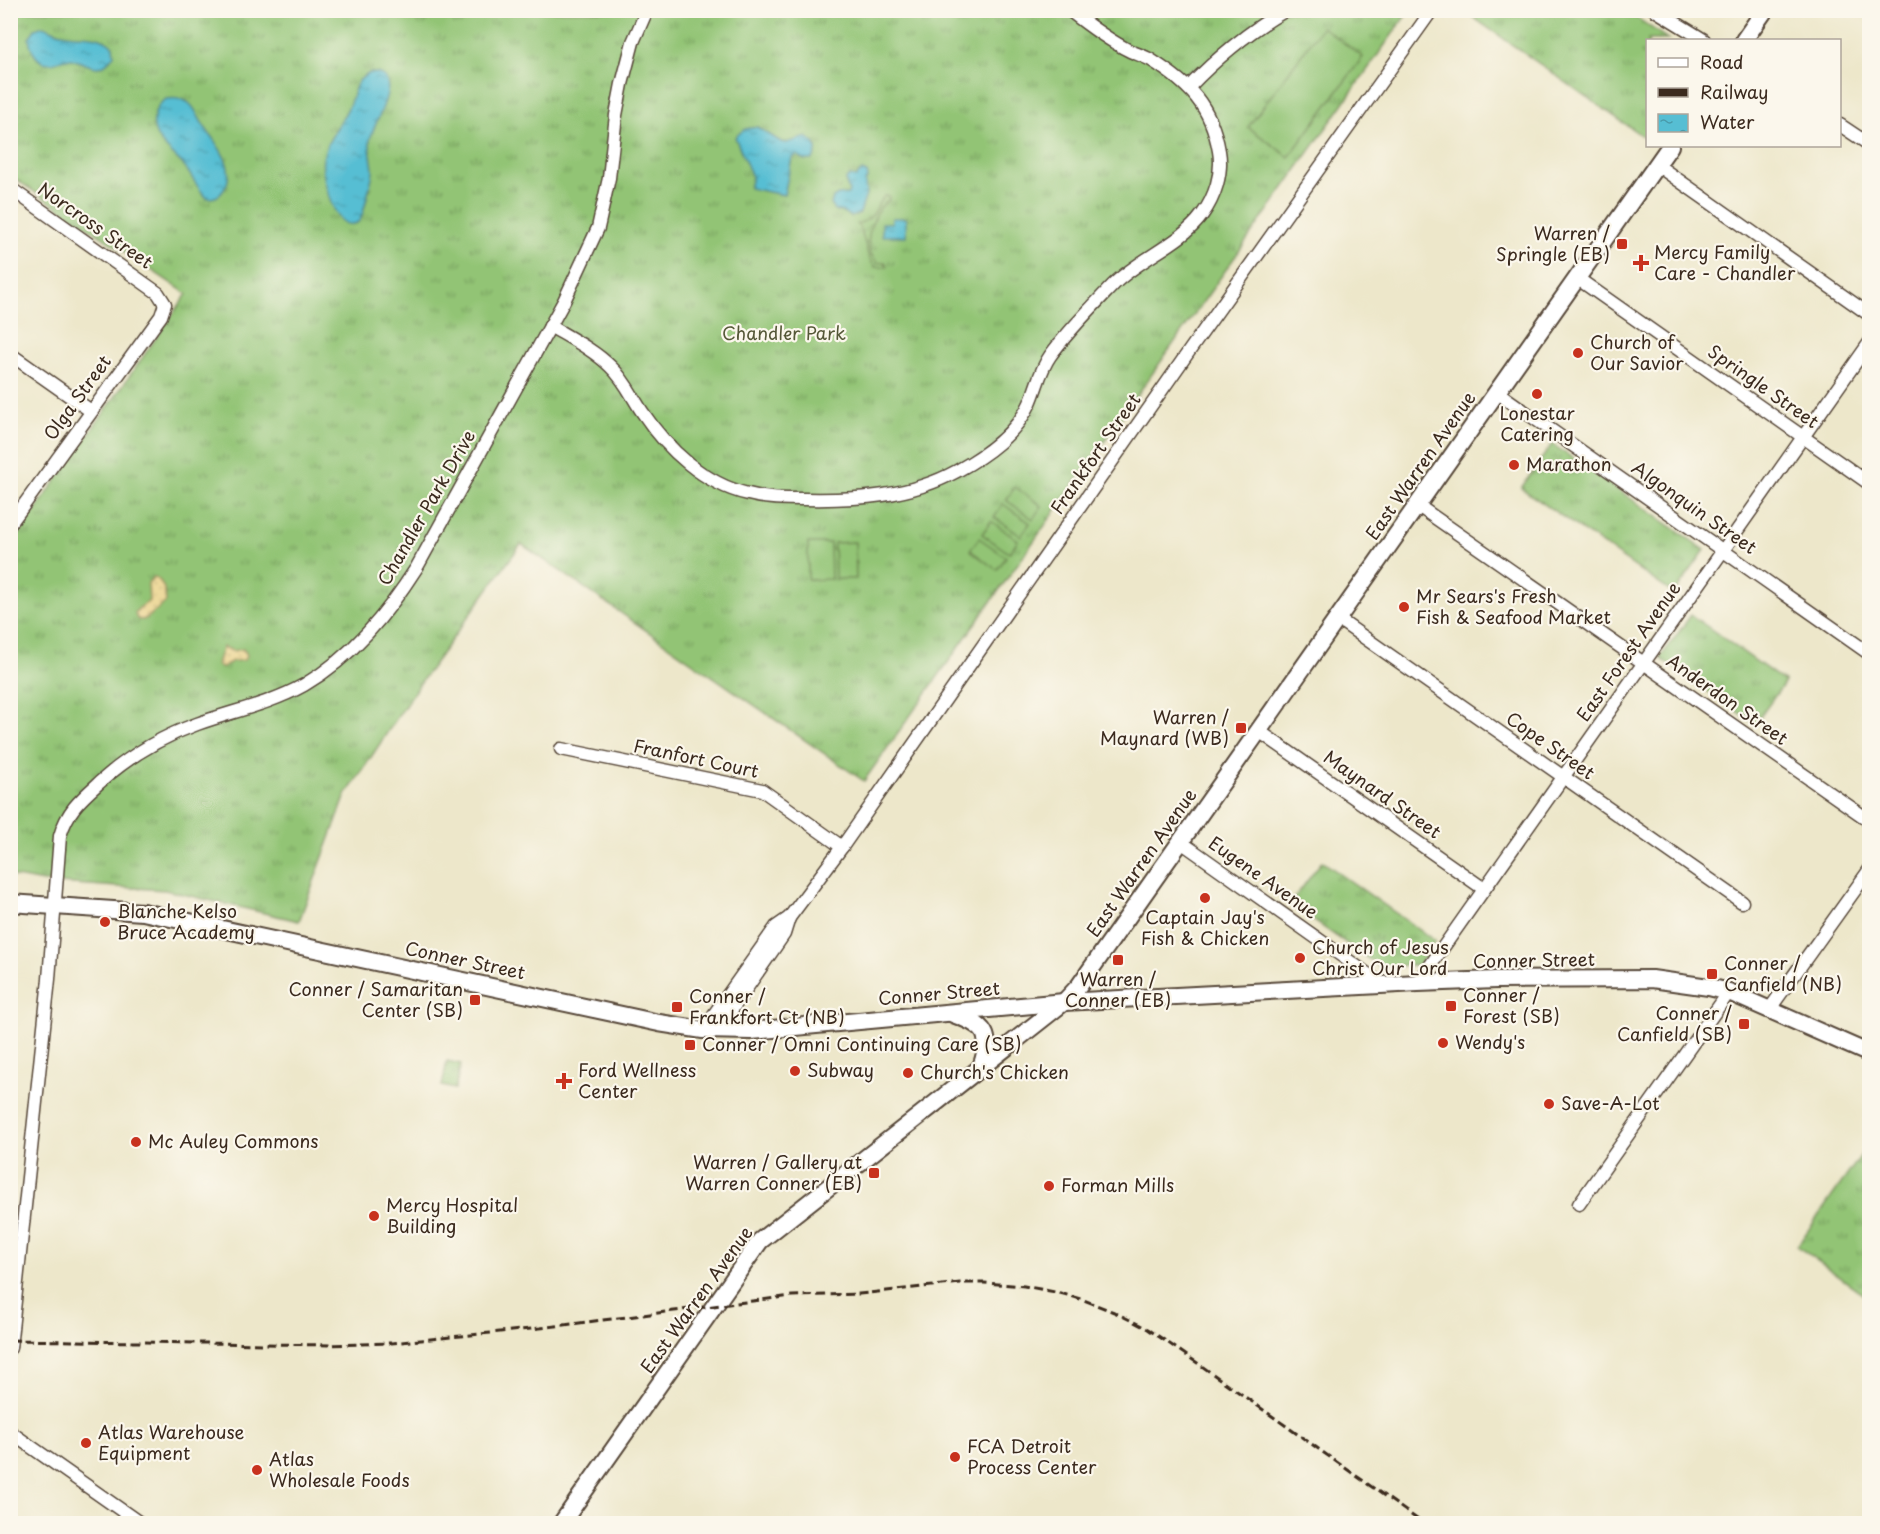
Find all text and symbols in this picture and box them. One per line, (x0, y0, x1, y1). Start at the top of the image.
legend (1646, 39, 1841, 147)
text: Road (1700, 48, 1744, 75)
text: Railway (1700, 78, 1768, 105)
text: Water (1700, 108, 1755, 135)
street label: Norcross Street (33, 175, 159, 275)
place label: Warren / Springle (EB) (1496, 219, 1611, 267)
marker: Warren / Springle (EB) (1615, 237, 1629, 251)
place label: Mercy Family Care - Chandler (1654, 238, 1796, 286)
marker: Mercy Family Care - Chandler (1632, 254, 1650, 272)
park label: Chandler Park (722, 319, 846, 346)
place label: Church of Our Savior (1590, 328, 1684, 376)
street label: Springle Street (1703, 337, 1825, 434)
marker: Church of Our Savior (1571, 346, 1585, 360)
street label: Olga Street (37, 349, 117, 445)
street label: East Warren Avenue (1358, 385, 1481, 545)
street label: Frankfort Street (1043, 387, 1147, 519)
marker: Lonestar Catering (1530, 387, 1544, 401)
place label: Lonestar Catering (1499, 399, 1575, 447)
street label: Chandler Park Drive (370, 424, 481, 590)
place label: Marathon (1526, 450, 1612, 477)
street label: Algonquin Street (1627, 454, 1763, 560)
marker: Marathon (1507, 458, 1521, 472)
street label: East Forest Avenue (1569, 576, 1686, 727)
place label: Mr Sears's Fresh Fish & Seafood Market (1416, 582, 1611, 630)
marker: Mr Sears's Fresh Fish & Seafood Market (1397, 600, 1411, 614)
street label: Anderdon Street (1662, 647, 1794, 751)
place label: Warren / Maynard (WB) (1100, 703, 1230, 751)
street label: Cope Street (1501, 704, 1601, 785)
marker: Warren / Maynard (WB) (1234, 721, 1248, 735)
street label: Franfort Court (631, 731, 761, 784)
street label: Maynard Street (1319, 743, 1447, 844)
street label: East Warren Avenue (1079, 782, 1202, 942)
street label: Eugene Avenue (1204, 829, 1324, 925)
marker: Captain Jay's Fish & Chicken (1198, 891, 1212, 905)
place label: Blanche Kelso Bruce Academy (117, 897, 255, 945)
place label: Captain Jay's Fish & Chicken (1141, 903, 1269, 951)
marker: Blanche Kelso Bruce Academy (98, 915, 112, 929)
place label: Church of Jesus Christ Our Lord (1312, 933, 1448, 981)
street label: Conner Street (403, 934, 528, 985)
street label: Conner Street (1473, 945, 1595, 974)
place label: Conner / Canfield (NB) (1724, 949, 1842, 997)
marker: Church of Jesus Christ Our Lord (1293, 951, 1307, 965)
marker: Warren / Conner (EB) (1111, 953, 1125, 967)
place label: Warren / Conner (EB) (1065, 965, 1171, 1013)
marker: Conner / Canfield (NB) (1705, 967, 1719, 981)
street label: Conner Street (877, 974, 1001, 1011)
place label: Conner / Samaritan Center (SB) (288, 975, 463, 1023)
place label: Conner / Forest (SB) (1463, 981, 1560, 1029)
place label: Conner / Frankfort Ct (NB) (689, 982, 845, 1030)
marker: Conner / Samaritan Center (SB) (468, 993, 482, 1007)
marker: Conner / Forest (SB) (1444, 999, 1458, 1013)
place label: Conner / Canfield (SB) (1617, 999, 1733, 1047)
marker: Conner / Frankfort Ct (NB) (670, 1000, 684, 1014)
marker: Conner / Canfield (SB) (1737, 1017, 1751, 1031)
place label: Wendy's (1455, 1028, 1525, 1055)
place label: Conner / Omni Continuing Care (SB) (702, 1030, 1022, 1057)
marker: Wendy's (1436, 1036, 1450, 1050)
marker: Conner / Omni Continuing Care (SB) (683, 1038, 697, 1052)
place label: Ford Wellness Center (578, 1056, 696, 1104)
place label: Subway (807, 1056, 874, 1083)
place label: Church's Chicken (920, 1058, 1069, 1085)
marker: Subway (788, 1064, 802, 1078)
marker: Church's Chicken (901, 1066, 915, 1080)
marker: Ford Wellness Center (555, 1072, 573, 1090)
place label: Save-A-Lot (1561, 1089, 1660, 1116)
marker: Save-A-Lot (1542, 1097, 1556, 1111)
place label: Mc Auley Commons (148, 1127, 319, 1154)
marker: Mc Auley Commons (129, 1135, 143, 1149)
place label: Warren / Gallery at Warren Conner (EB) (685, 1148, 862, 1196)
marker: Warren / Gallery at Warren Conner (EB) (867, 1166, 881, 1180)
place label: Forman Mills (1061, 1171, 1174, 1198)
marker: Forman Mills (1042, 1179, 1056, 1193)
place label: Mercy Hospital Building (386, 1191, 518, 1239)
marker: Mercy Hospital Building (367, 1209, 381, 1223)
street label: East Warren Avenue (633, 1220, 759, 1378)
place label: Atlas Warehouse Equipment (98, 1418, 245, 1466)
place label: FCA Detroit Process Center (967, 1432, 1097, 1480)
marker: Atlas Warehouse Equipment (79, 1436, 93, 1450)
place label: Atlas Wholesale Foods (269, 1445, 410, 1493)
marker: FCA Detroit Process Center (948, 1450, 962, 1464)
marker: Atlas Wholesale Foods (250, 1463, 264, 1477)

